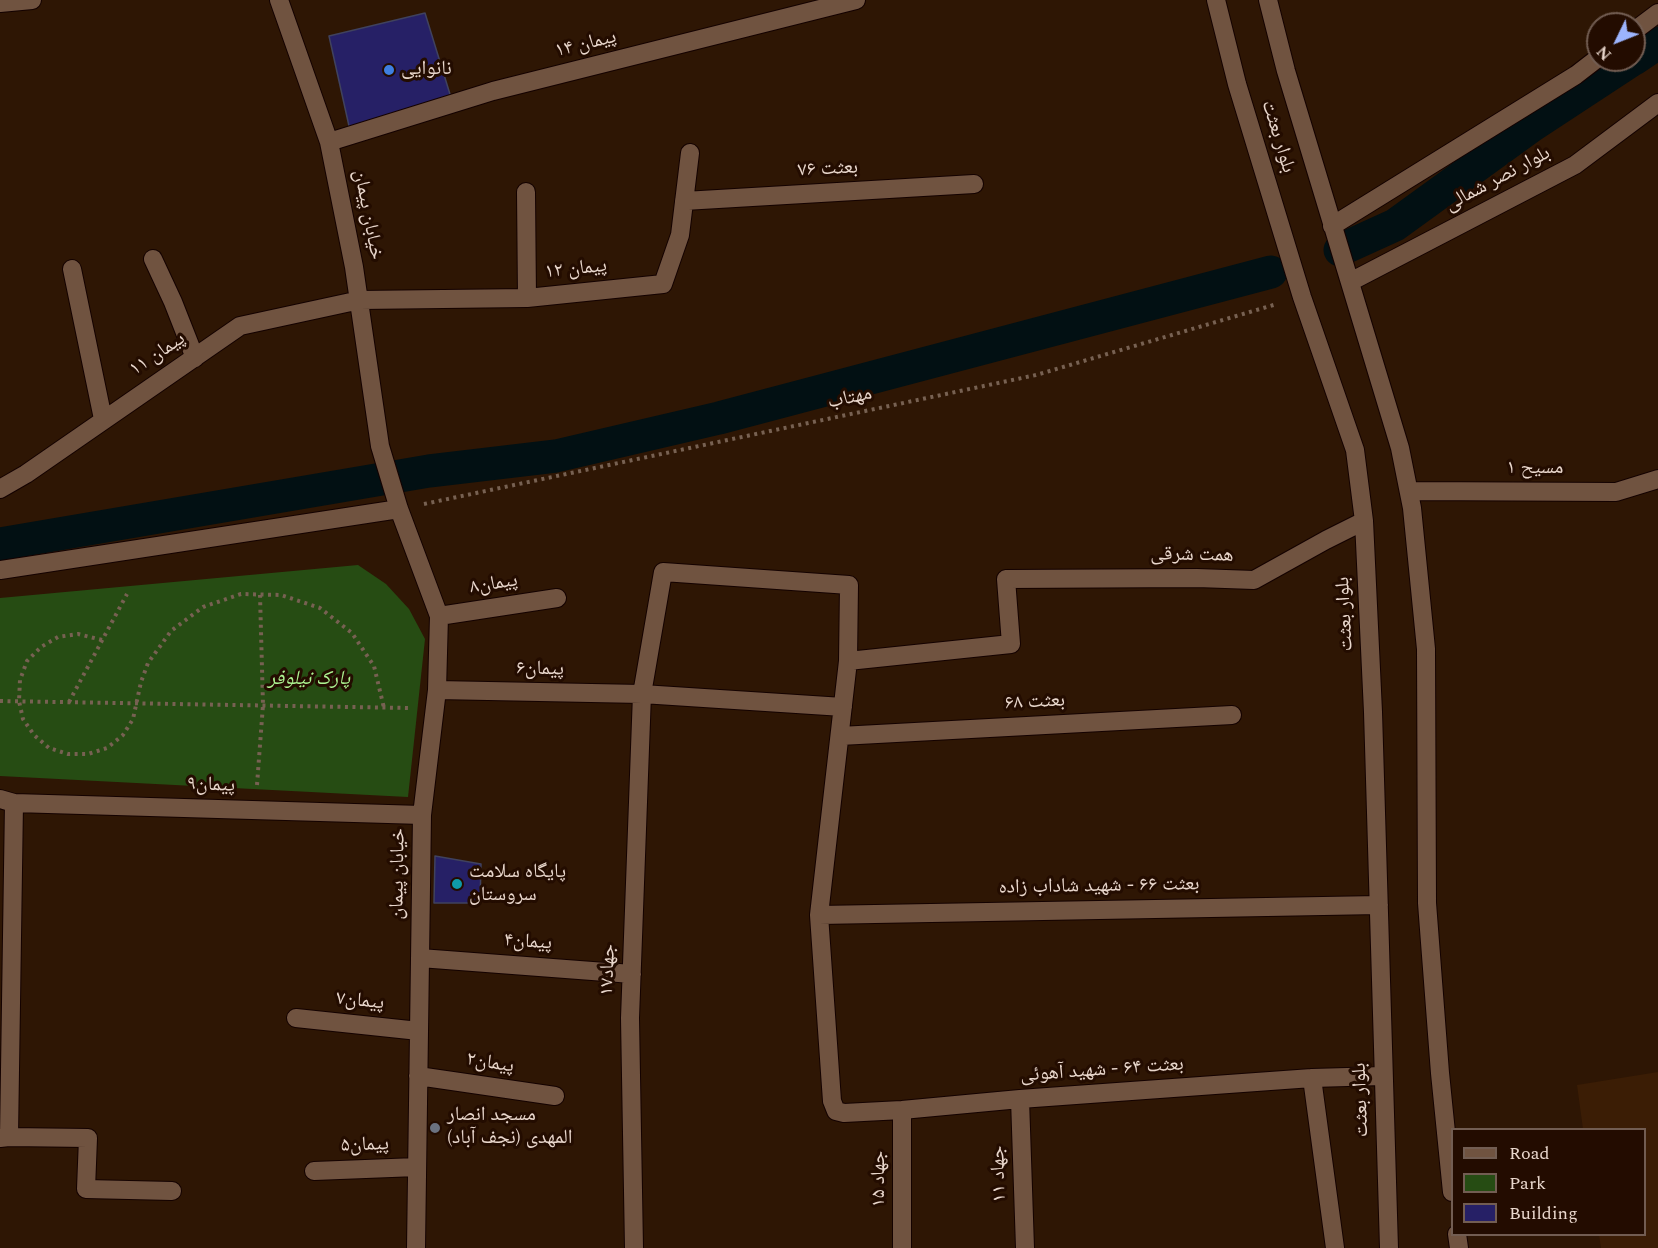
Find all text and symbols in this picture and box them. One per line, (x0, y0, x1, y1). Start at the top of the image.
north arrow (1586, 12, 1646, 72)
street label: پیمان ۱۴ (553, 26, 619, 64)
text: N (1591, 40, 1618, 66)
place label: نانوایی (401, 58, 452, 82)
marker: نانوایی (382, 63, 396, 77)
street label: بلوار بعثت (1255, 98, 1299, 176)
street label: بلوار نصر شمالی (1441, 142, 1555, 218)
street label: بعثت ۷۶ (797, 156, 859, 184)
street label: خیابان پیمان (347, 168, 387, 262)
street label: پیمان ۱۲ (544, 255, 608, 285)
street label: پیمان ۱۱ (126, 328, 190, 382)
street label: مهتاب (826, 383, 874, 415)
street label: مسیح ۱ (1507, 457, 1563, 481)
street label: همت شرقی (1150, 543, 1234, 569)
street label: پیمان۸ (468, 569, 520, 601)
street label: بلوار بعثت (1332, 576, 1360, 652)
street label: پیمان۶ (516, 658, 564, 682)
park label: پارک نیلوفر (268, 668, 350, 692)
street label: بعثت ۶۸ (1004, 689, 1066, 717)
street label: پیمان۹ (187, 773, 235, 799)
street label: خیابان پیمان (386, 828, 412, 920)
place label: پایگاه سلامت سروستان (469, 861, 566, 908)
street label: بعثت ۶۶ - شهید شاداب زاده (998, 873, 1200, 901)
marker: پایگاه سلامت سروستان (450, 877, 464, 891)
street label: پیمان۴ (503, 929, 553, 957)
street label: جهاد۱۷ (596, 944, 622, 996)
street label: پیمان۷ (335, 988, 385, 1016)
street label: پیمان۲ (464, 1048, 516, 1080)
street label: بعثت ۶۴ - شهید آهوئی (1019, 1053, 1185, 1089)
street label: بلوار بعثت (1349, 1062, 1375, 1138)
place label: مسجد انصار المهدی (نجف آباد) (447, 1104, 572, 1151)
marker: مسجد انصار المهدی (نجف آباد) (428, 1121, 442, 1135)
legend (1451, 1128, 1646, 1236)
street label: پیمان۵ (341, 1133, 389, 1159)
text: Road (1509, 1140, 1550, 1167)
street label: جهاد ۱۱ (987, 1145, 1013, 1203)
street label: جهاد ۱۵ (868, 1151, 892, 1207)
text: Park (1509, 1170, 1546, 1197)
text: Building (1509, 1200, 1578, 1227)

